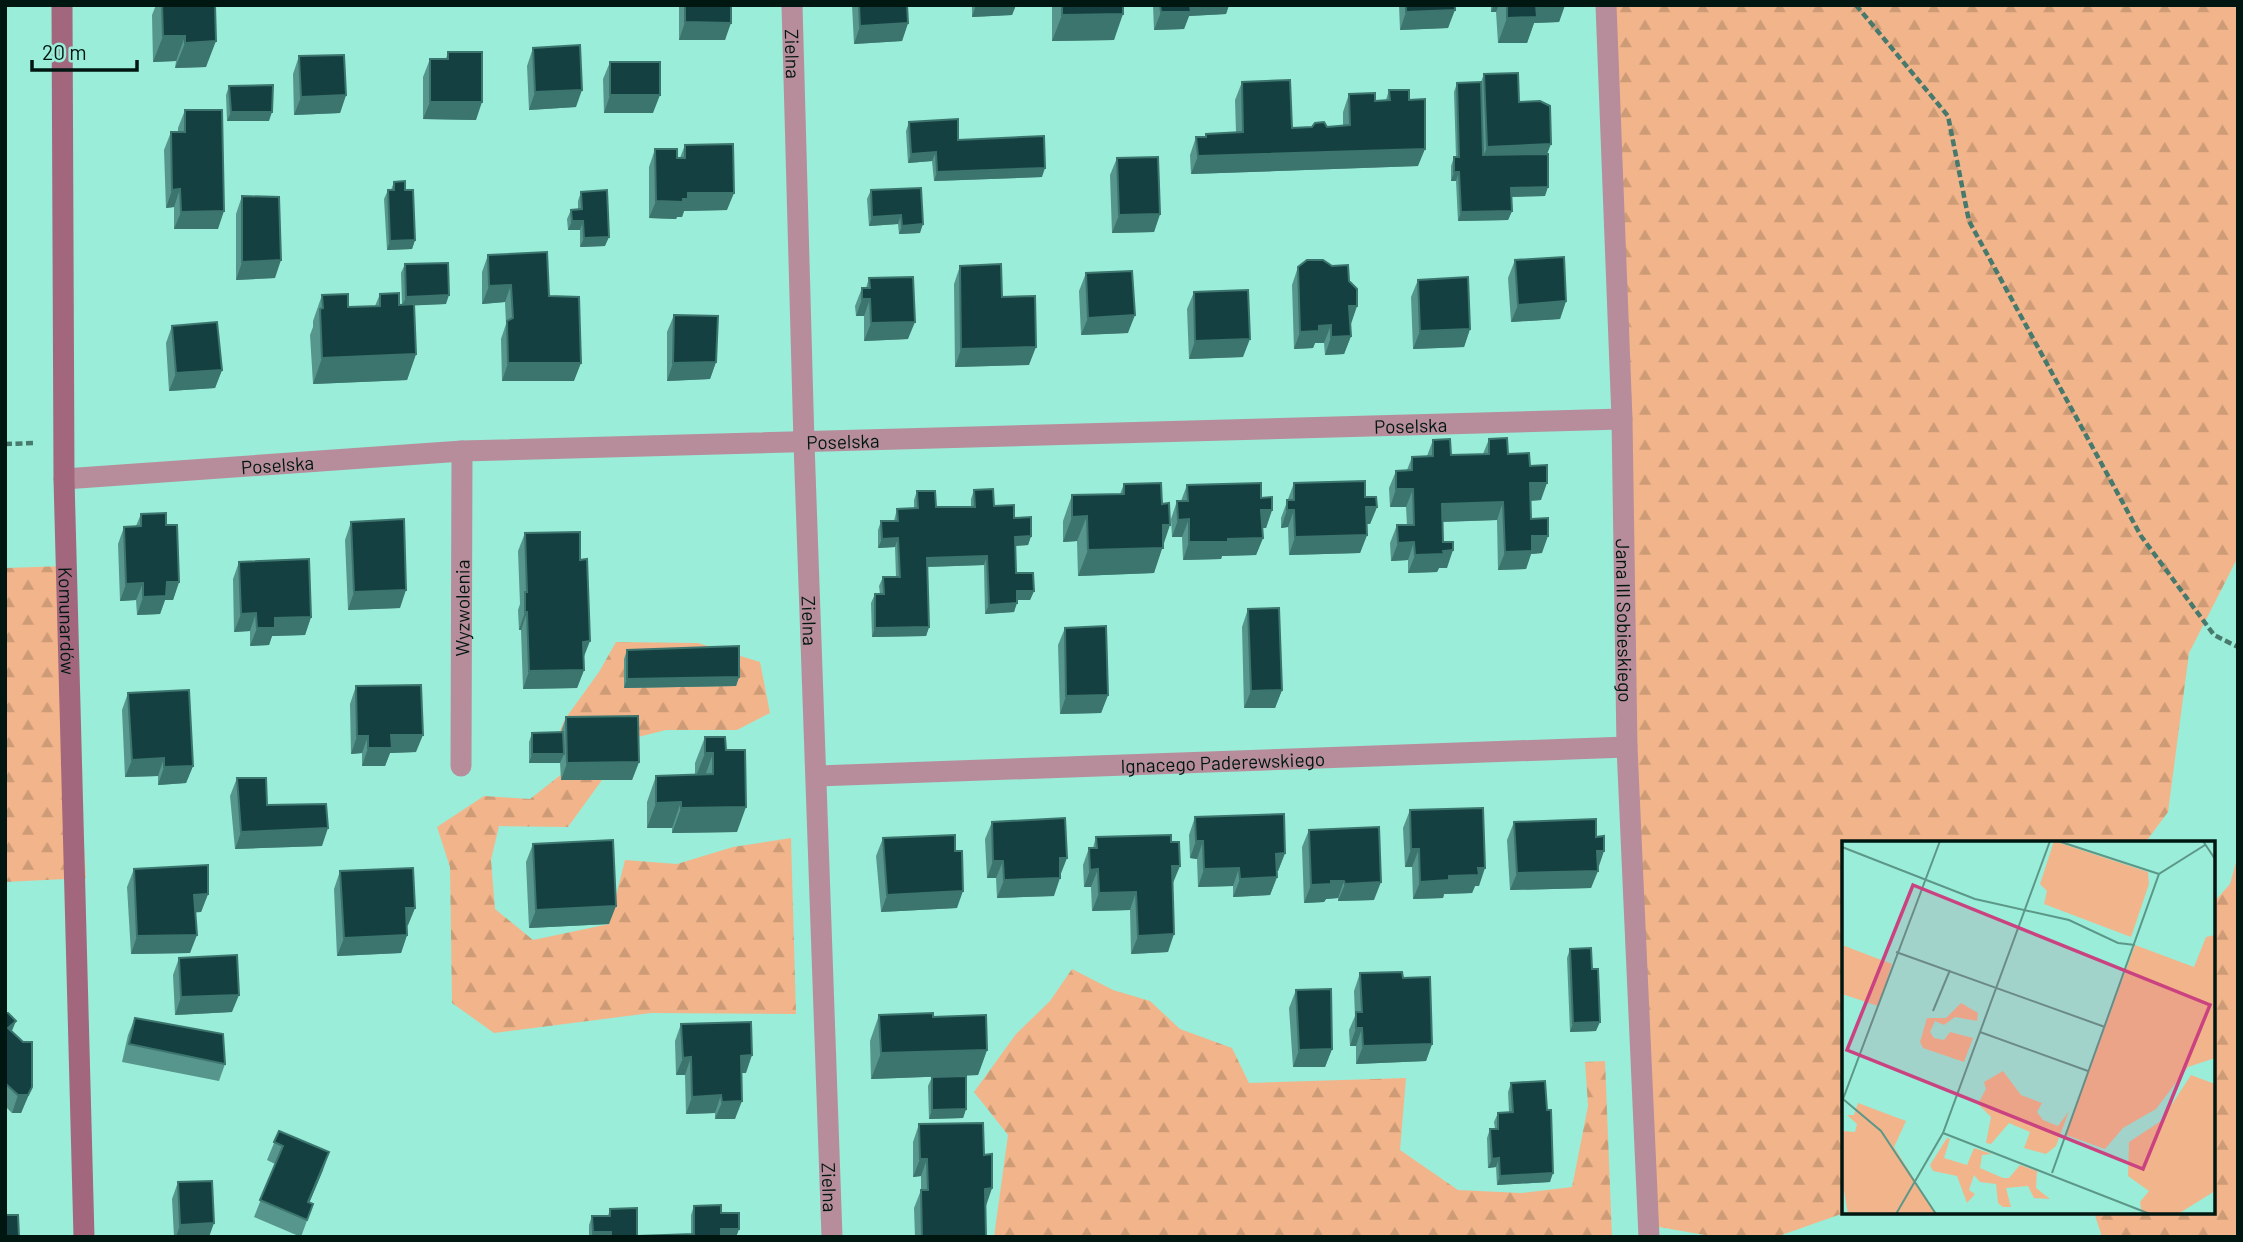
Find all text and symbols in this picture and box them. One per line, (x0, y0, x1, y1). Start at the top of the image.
scale bar (32, 28, 136, 72)
street label: Zielna (781, 29, 806, 79)
text: 20 m (42, 39, 87, 64)
street label: Poselska (1374, 412, 1448, 437)
street label: Poselska (806, 428, 880, 453)
street label: Poselska (240, 450, 315, 478)
street label: Jana III Sobieskiego (1612, 539, 1638, 703)
street label: Wyzwolenia (450, 560, 473, 656)
street label: Komunardów (55, 567, 81, 676)
street label: Zielna (798, 595, 823, 646)
street label: Ignacego Paderewskiego (1120, 746, 1326, 777)
inset map (1842, 841, 2215, 1214)
street label: Zielna (818, 1162, 843, 1213)

